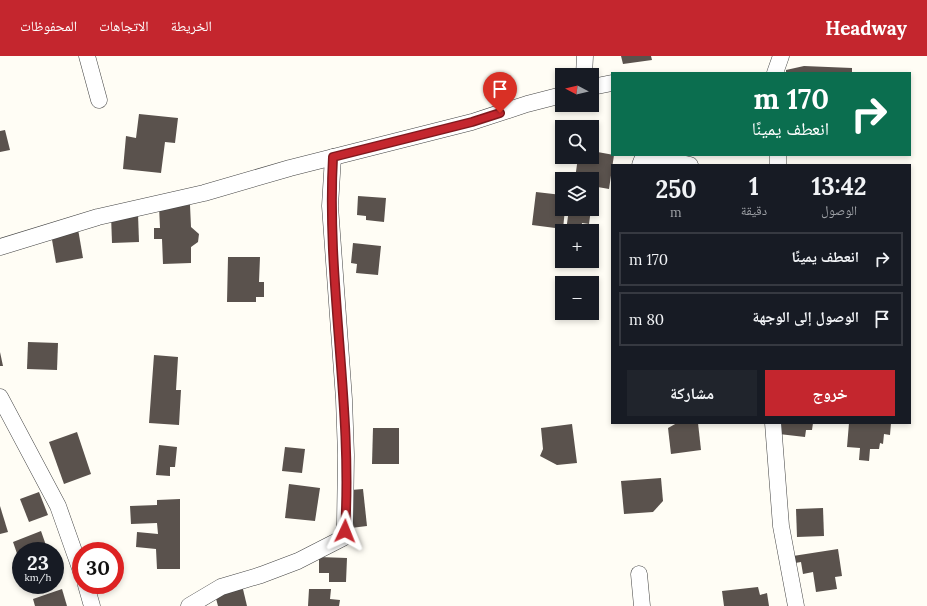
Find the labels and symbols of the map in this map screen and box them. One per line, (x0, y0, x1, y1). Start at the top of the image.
north arrow (555, 68, 599, 112)
pin (483, 72, 517, 113)
position arrow (324, 510, 366, 552)
speed limit sign: 30 (72, 542, 124, 594)

